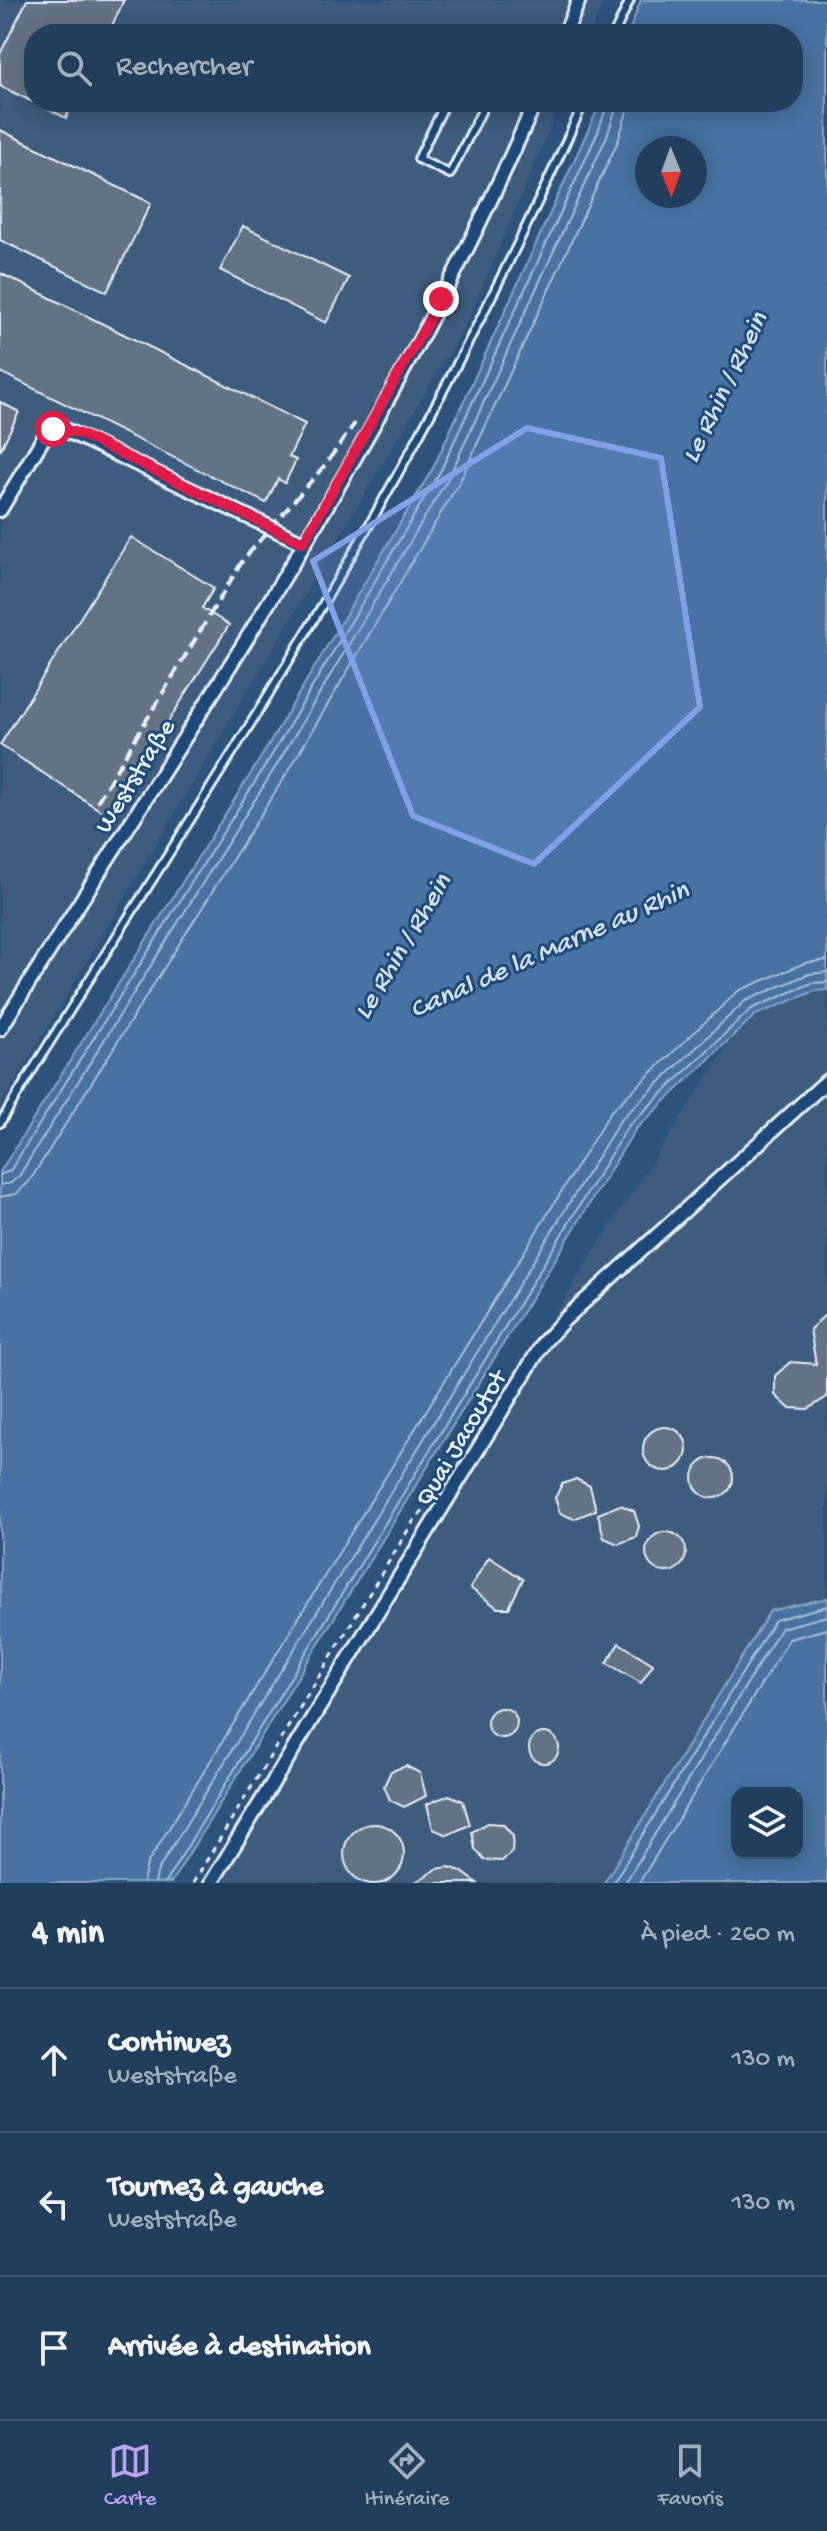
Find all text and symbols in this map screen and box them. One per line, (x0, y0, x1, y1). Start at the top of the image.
search box (24, 24, 803, 112)
icon: search (52, 46, 96, 90)
text: Rechercher (116, 51, 252, 86)
north arrow (635, 136, 707, 208)
route end (423, 281, 459, 317)
water label: Le Rhin / Rhein (675, 306, 777, 469)
route start (35, 411, 71, 447)
street label: Weststraße (90, 714, 184, 840)
water label: Le Rhin / Rhein (347, 868, 461, 1026)
water label: Canal de la Marne au Rhin (405, 874, 695, 1028)
street label: Quai Jacoutot (410, 1364, 517, 1513)
map controls (731, 1787, 803, 1859)
button: layers (731, 1787, 803, 1859)
text: 4 min (32, 1915, 104, 1955)
text: À pied · 260 m (641, 1920, 795, 1951)
text: Continuez (108, 2027, 230, 2062)
icon: ahead (32, 2038, 76, 2082)
text: 130 m (732, 2045, 795, 2076)
text: Weststraße (108, 2062, 237, 2093)
text: Tournez à gauche (108, 2171, 323, 2206)
icon: left (32, 2182, 76, 2226)
text: 130 m (732, 2189, 795, 2220)
text: Weststraße (108, 2206, 237, 2237)
icon: arrive (32, 2326, 76, 2370)
text: Arrivée à destination (108, 2331, 371, 2366)
tab: Carte (104, 2439, 156, 2513)
tab: Itinéraire (365, 2439, 449, 2513)
tab: Favoris (658, 2439, 723, 2513)

